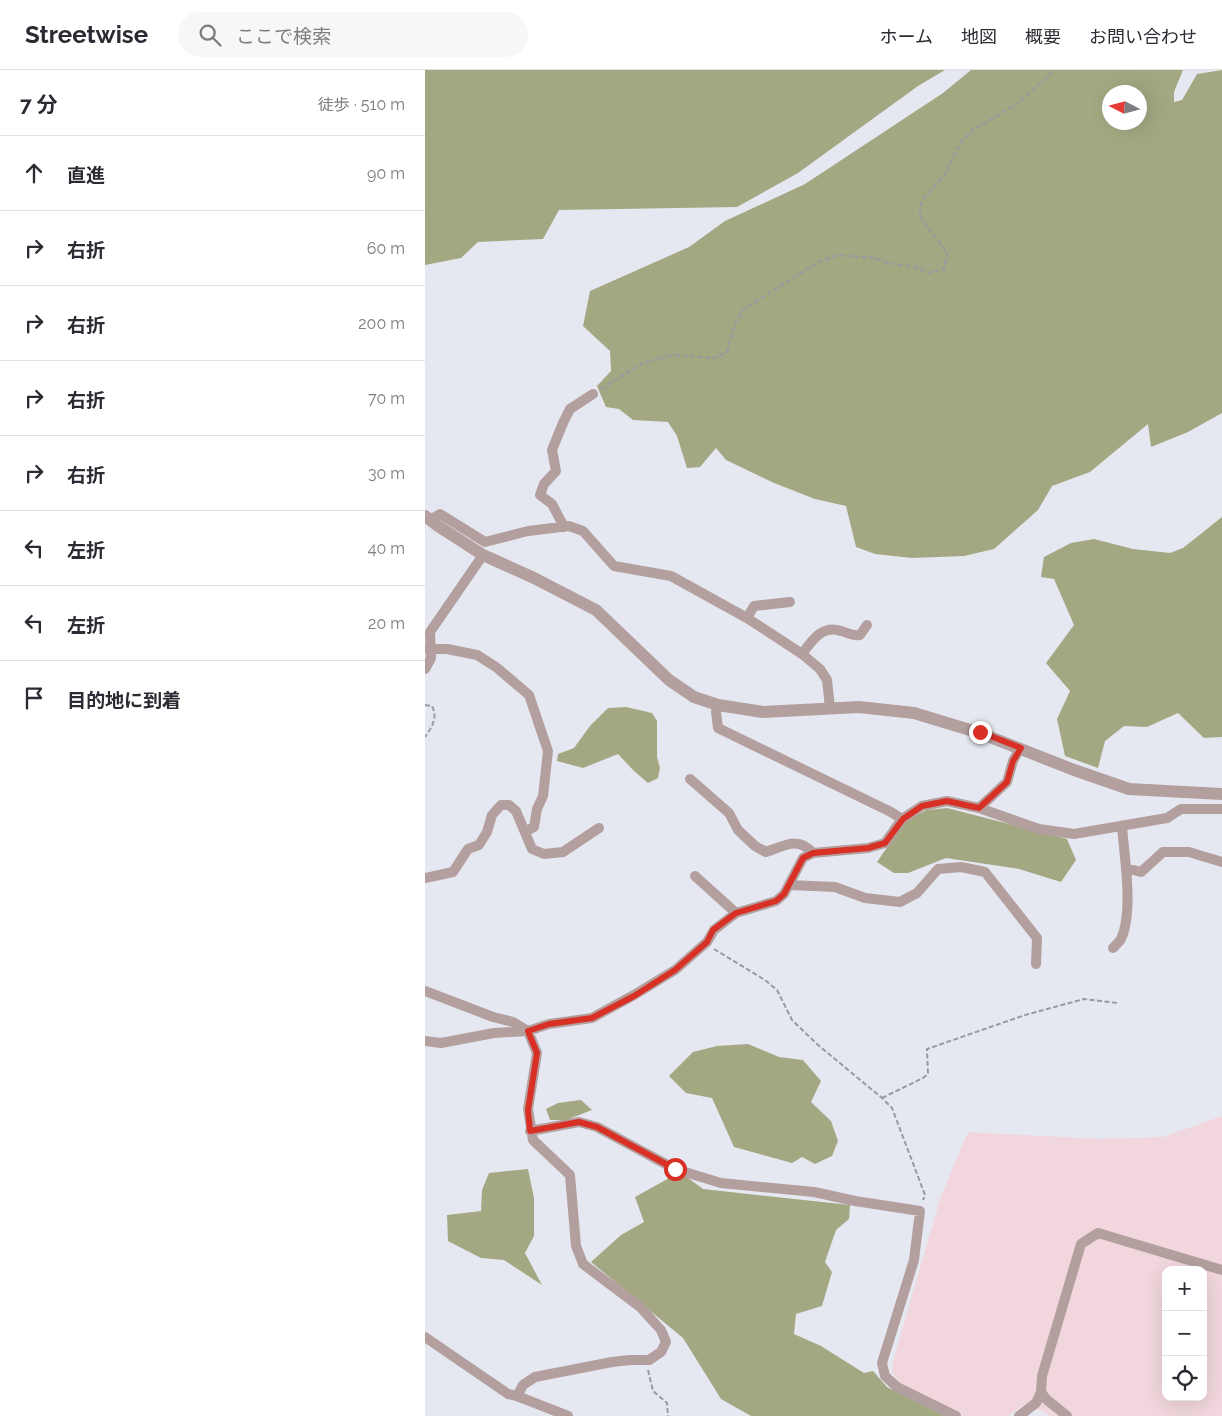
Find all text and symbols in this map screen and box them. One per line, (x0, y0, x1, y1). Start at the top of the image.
search box (178, 12, 528, 57)
text: Streetwise (25, 20, 148, 49)
icon: search (196, 21, 224, 49)
text: ここで検索 (236, 25, 331, 47)
text: ホーム (880, 26, 933, 47)
text: 地図 (961, 26, 997, 47)
text: 概要 (1025, 26, 1061, 47)
text: お問い合わせ (1089, 26, 1197, 47)
north arrow (1102, 85, 1147, 130)
text: 7 分 (20, 92, 58, 117)
text: 徒歩 · 510 m (318, 95, 405, 114)
icon: ahead (20, 159, 48, 187)
text: 直進 (67, 164, 105, 186)
text: 90 m (367, 164, 405, 183)
icon: right (20, 234, 48, 262)
text: 右折 (67, 239, 105, 261)
text: 60 m (367, 239, 405, 258)
icon: right (20, 309, 48, 337)
text: 右折 (67, 314, 105, 336)
text: 200 m (358, 314, 405, 333)
icon: right (20, 384, 48, 412)
text: 右折 (67, 389, 105, 411)
text: 70 m (368, 389, 405, 408)
icon: right (20, 459, 48, 487)
text: 右折 (67, 464, 105, 486)
text: 30 m (368, 464, 405, 483)
icon: left (20, 534, 48, 562)
text: 左折 (67, 539, 105, 561)
text: 40 m (368, 539, 405, 558)
icon: left (20, 609, 48, 637)
text: 左折 (67, 614, 105, 636)
text: 20 m (368, 614, 405, 633)
icon: arrive (20, 684, 48, 712)
text: 目的地に到着 (67, 689, 181, 711)
route end (969, 721, 992, 744)
route start (664, 1158, 687, 1181)
map controls (1162, 1266, 1207, 1401)
button: + (1162, 1266, 1207, 1311)
button: − (1162, 1311, 1207, 1356)
button: locate (1162, 1356, 1207, 1401)

